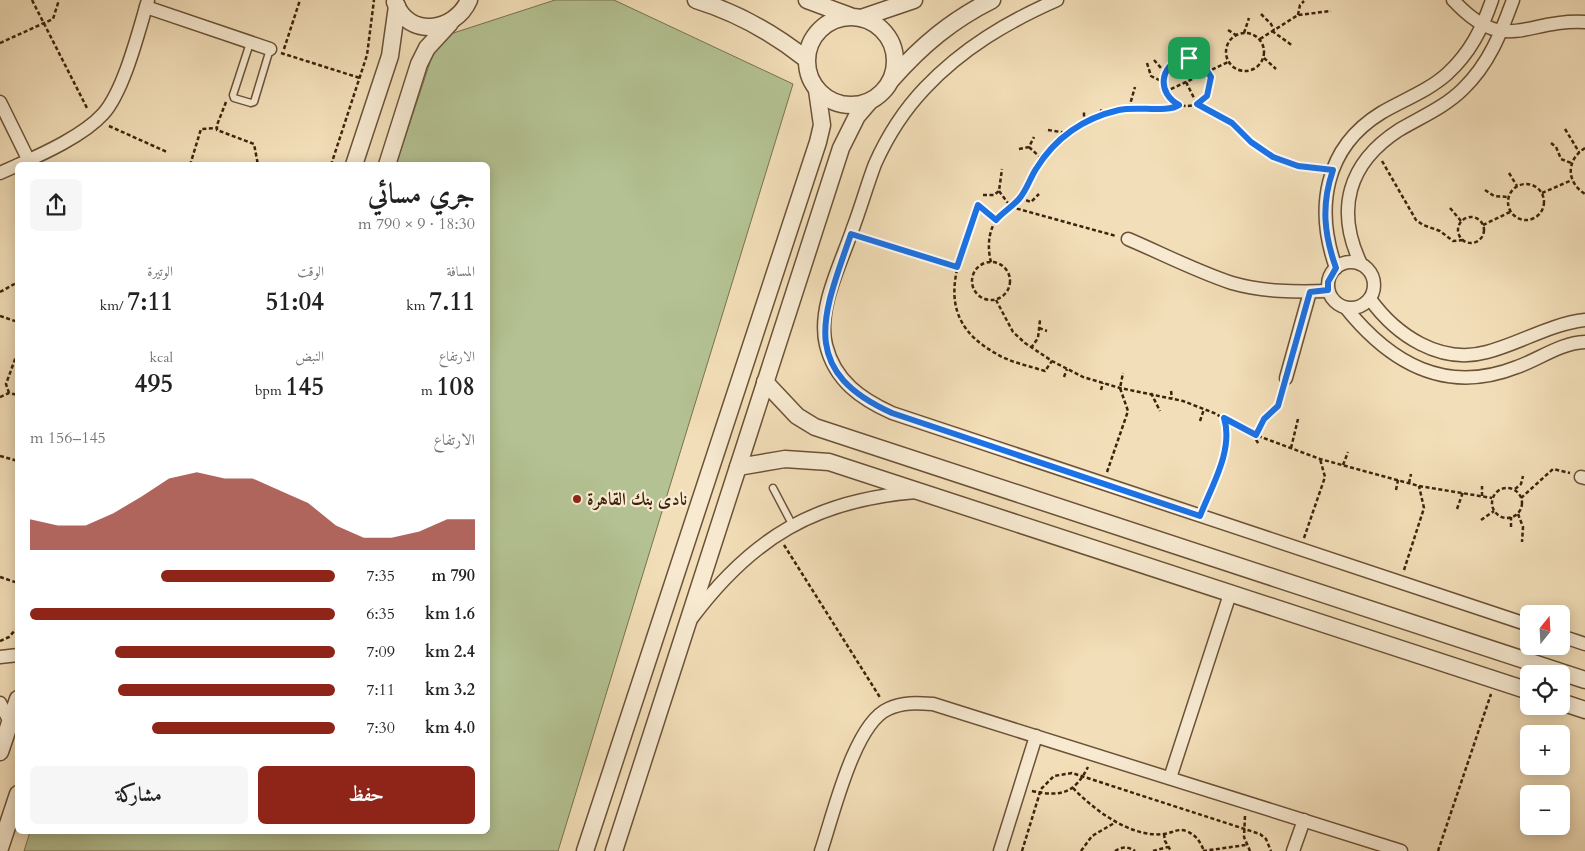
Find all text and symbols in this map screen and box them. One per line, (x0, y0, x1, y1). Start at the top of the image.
pin (1168, 37, 1210, 79)
icon: arrive (1175, 44, 1203, 72)
text: جري مسائي (368, 175, 475, 213)
button: share (30, 179, 82, 231)
text: 18:30 · 9 × 790 m (358, 213, 475, 235)
text: الوتيرة (147, 262, 173, 281)
text: الوقت (297, 262, 324, 281)
text: المسافة (446, 262, 475, 281)
text: 7:11 (127, 285, 173, 319)
text: 51:04 (266, 285, 324, 319)
text: 7.11 (429, 285, 475, 319)
text: /km (100, 296, 127, 315)
text: km (406, 296, 429, 315)
text: النبض (295, 347, 324, 366)
text: الارتفاع (439, 347, 475, 366)
text: kcal (150, 348, 173, 367)
text: 495 (135, 367, 173, 401)
text: 145 (286, 370, 324, 404)
text: 108 (437, 370, 475, 404)
text: bpm (255, 381, 286, 400)
text: m (421, 381, 437, 400)
text: 145–156 m (30, 427, 106, 449)
text: الارتفاع (433, 429, 475, 451)
place label: نادى بنك القاهرة (587, 487, 687, 512)
marker: نادى بنك القاهرة (571, 493, 583, 505)
text: 7:35 (366, 565, 395, 587)
text: 790 m (431, 565, 475, 587)
text: 6:35 (366, 603, 395, 625)
text: 1.6 km (425, 603, 475, 625)
north arrow (1520, 605, 1570, 655)
map controls (1520, 605, 1570, 835)
text: 7:09 (366, 641, 395, 663)
text: 2.4 km (425, 641, 475, 663)
button: locate (1520, 665, 1570, 715)
text: 7:11 (366, 679, 395, 701)
text: 3.2 km (425, 679, 475, 701)
text: 7:30 (366, 717, 395, 739)
text: 4.0 km (425, 717, 475, 739)
button: + (1520, 725, 1570, 775)
button: مشاركة (30, 766, 248, 824)
button: حفظ (258, 766, 475, 824)
button: − (1520, 785, 1570, 835)

